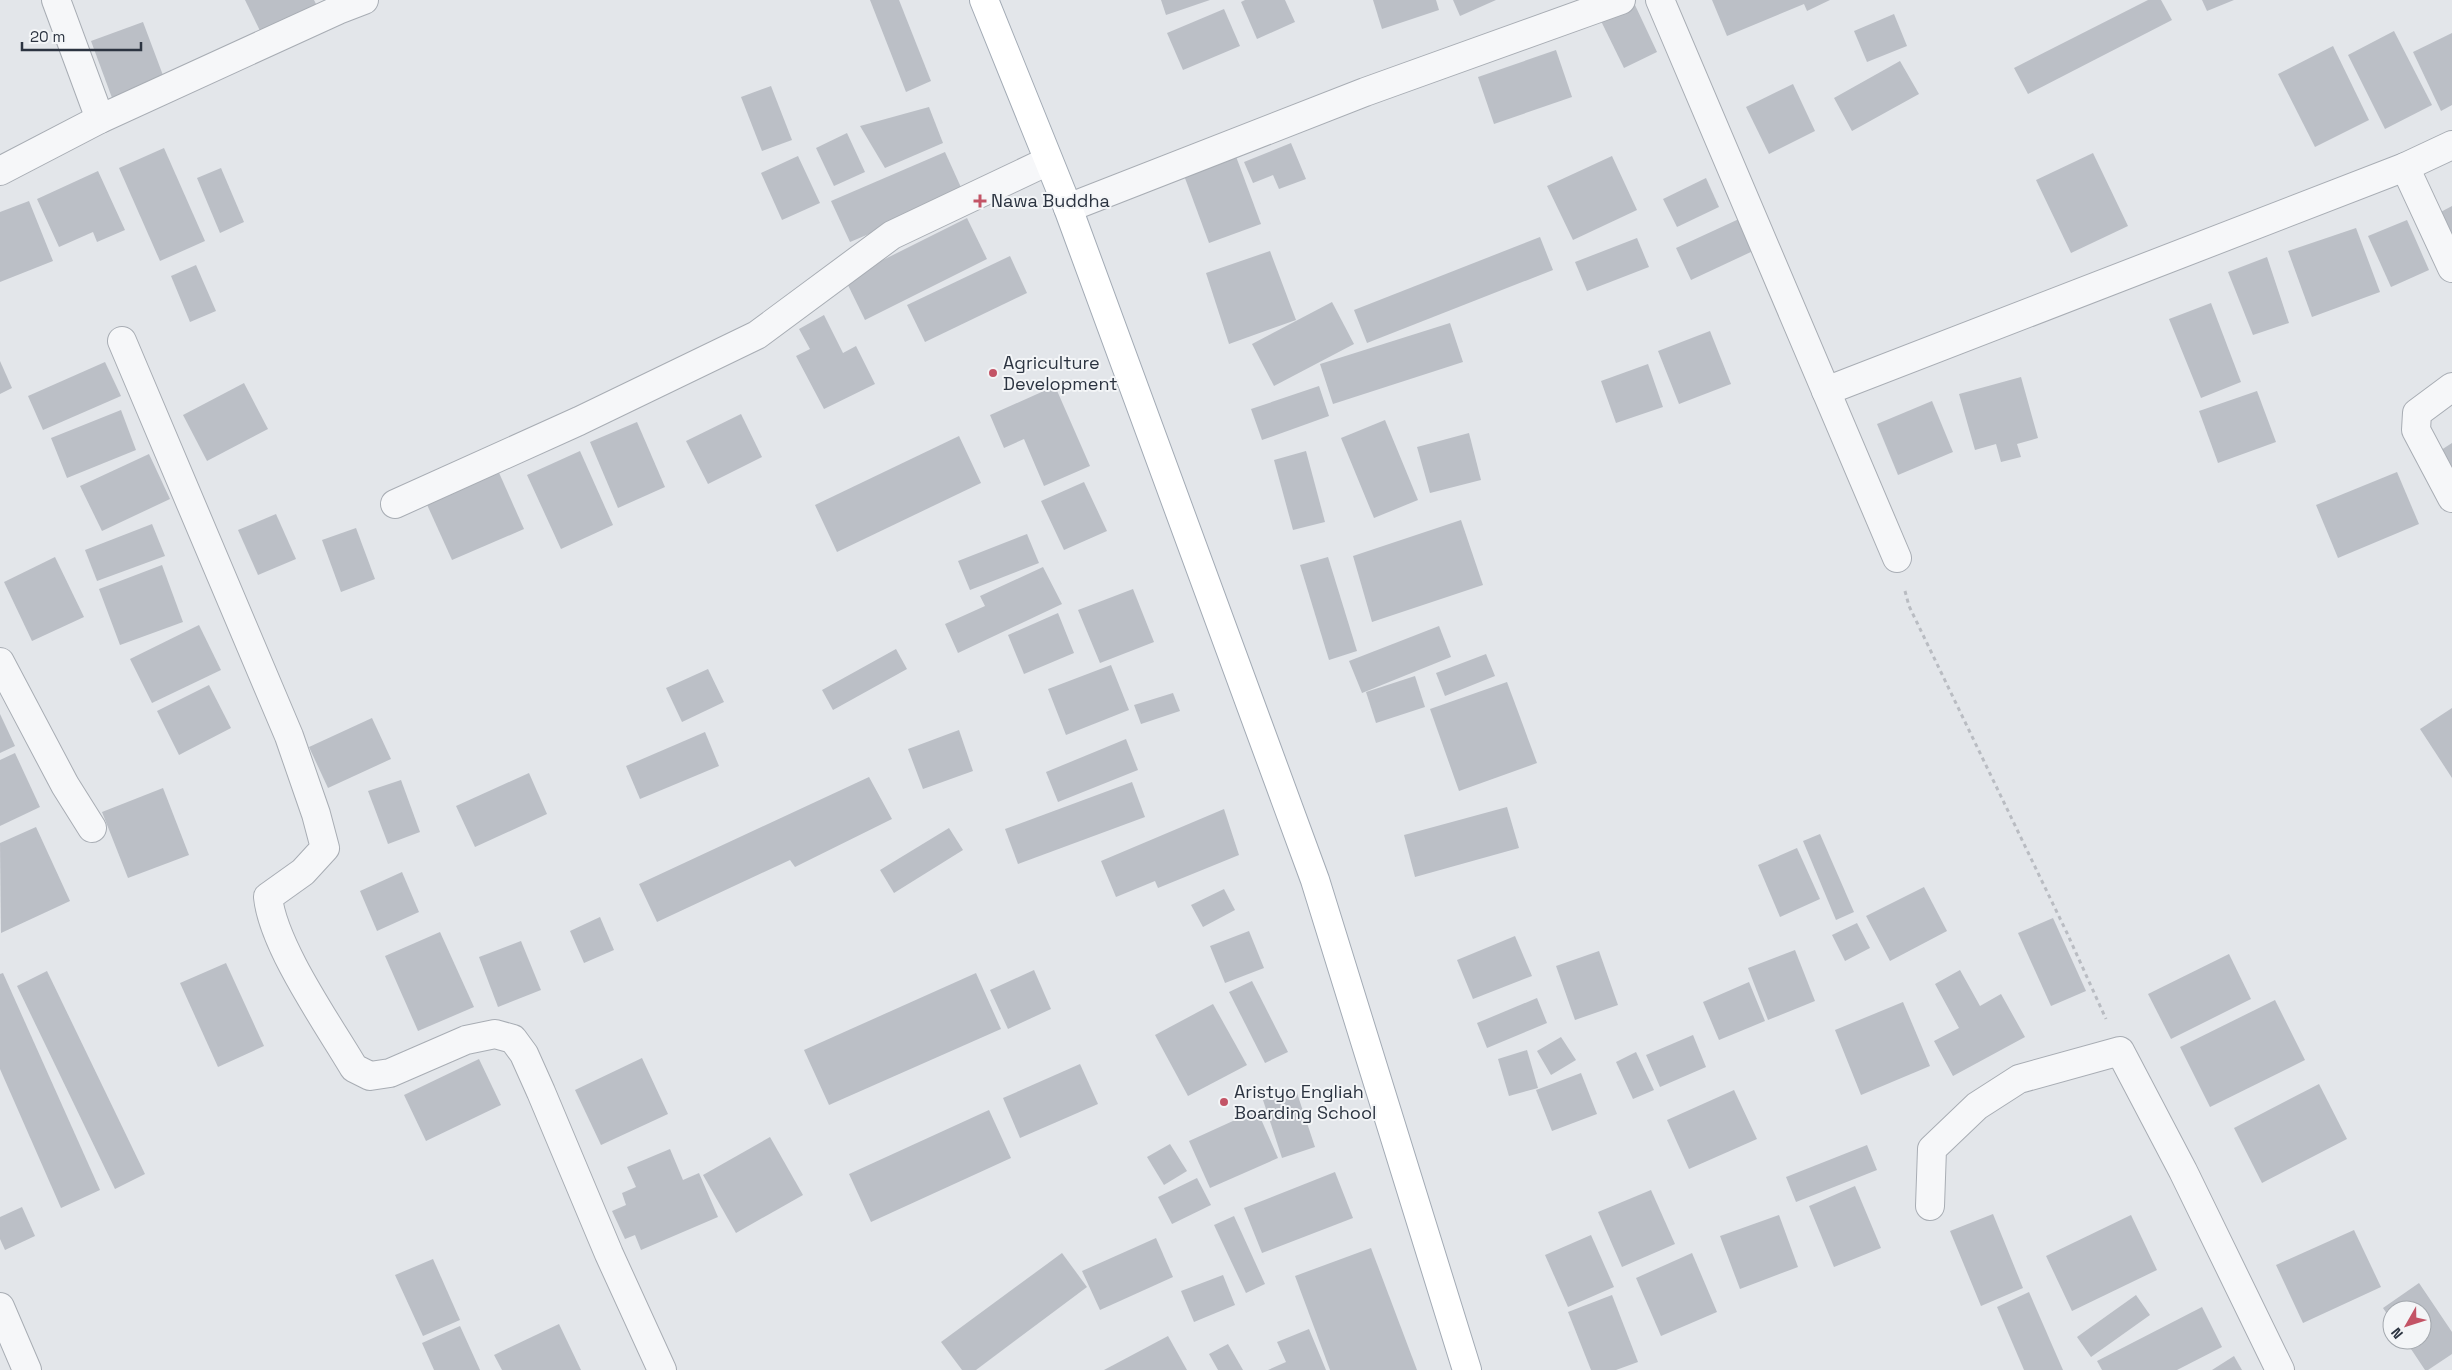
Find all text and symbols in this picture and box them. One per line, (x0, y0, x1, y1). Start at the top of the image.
scale bar (22, 20, 141, 52)
text: 20 m (30, 27, 65, 46)
place label: Nawa Buddha (991, 189, 1110, 212)
marker: Nawa Buddha (973, 194, 987, 208)
place label: Agriculture Development (1003, 351, 1118, 395)
marker: Agriculture Development (987, 367, 999, 379)
place label: Aristyo Engliah Boarding School (1234, 1080, 1377, 1124)
marker: Aristyo Engliah Boarding School (1218, 1096, 1230, 1108)
north arrow (2382, 1300, 2432, 1350)
text: N (2387, 1324, 2407, 1342)

